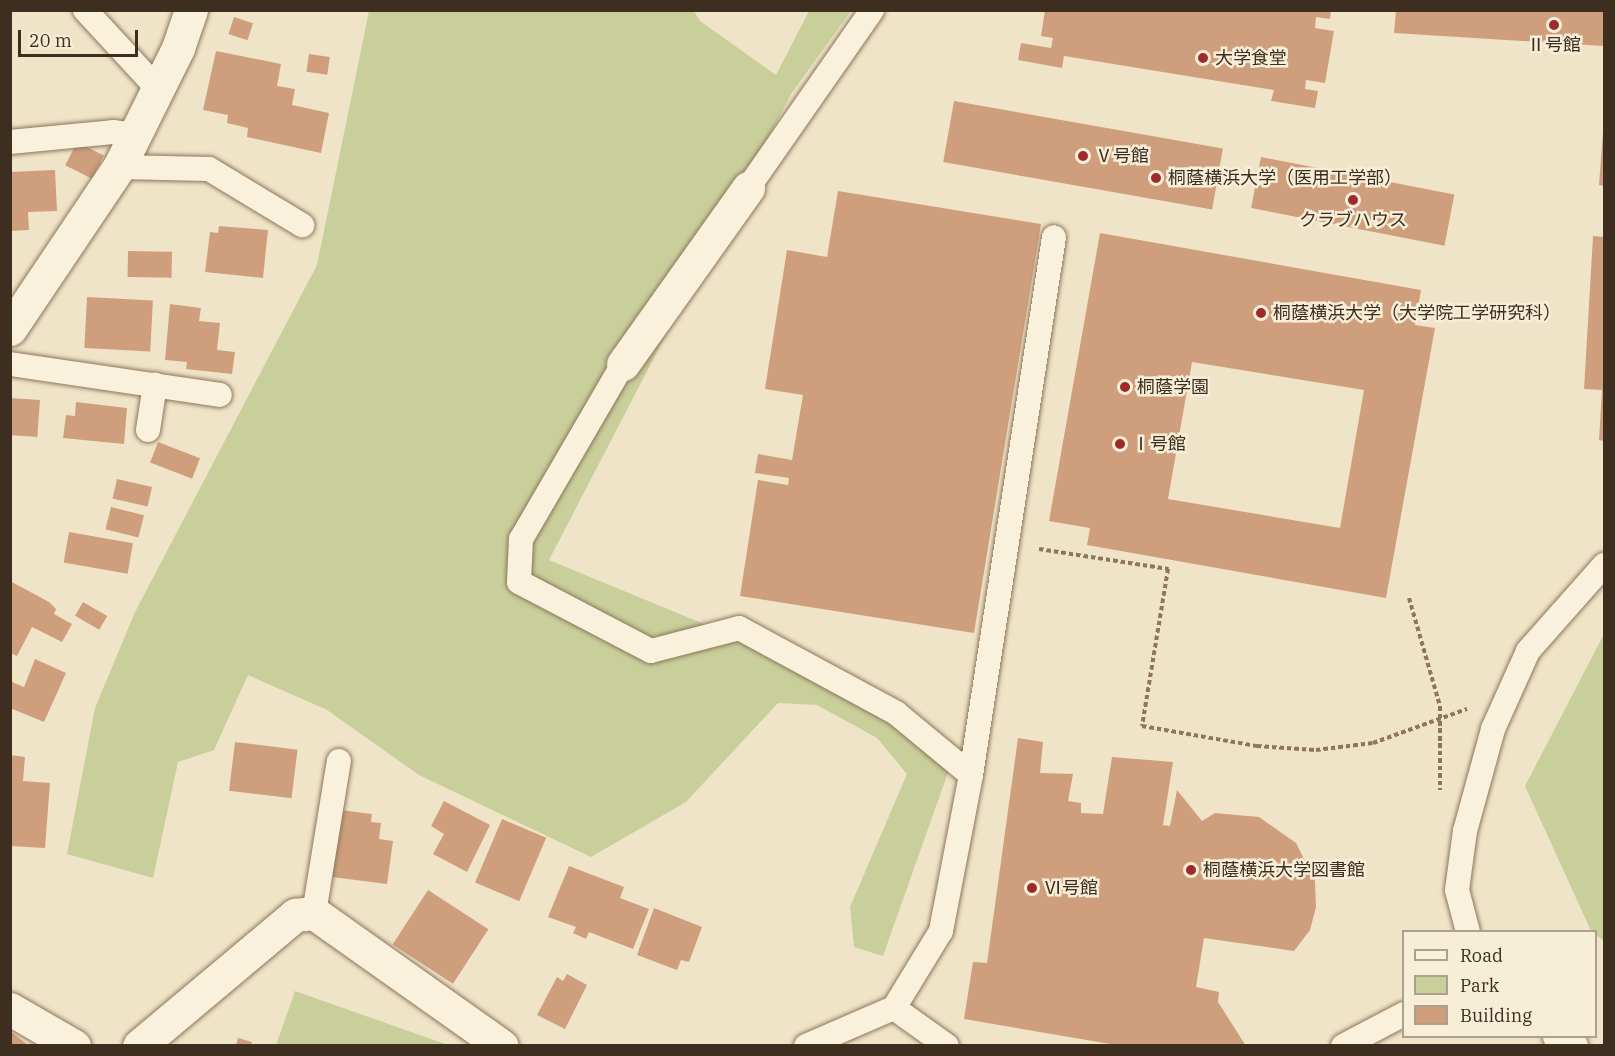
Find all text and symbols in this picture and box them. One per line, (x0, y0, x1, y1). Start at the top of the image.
scale bar (21, 18, 141, 56)
marker: Ⅱ号館 (1547, 18, 1561, 32)
text: 20 m (29, 29, 72, 52)
place label: Ⅱ号館 (1527, 34, 1581, 56)
place label: 大学食堂 (1215, 47, 1287, 69)
marker: 大学食堂 (1196, 51, 1210, 65)
place label: Ⅴ号館 (1095, 145, 1149, 167)
marker: Ⅴ号館 (1076, 149, 1090, 163)
place label: 桐蔭横浜大学（医用工学部） (1168, 167, 1402, 189)
marker: 桐蔭横浜大学（医用工学部） (1149, 171, 1163, 185)
marker: クラブハウス (1346, 193, 1360, 207)
place label: クラブハウス (1299, 209, 1407, 231)
place label: 桐蔭横浜大学（大学院工学研究科） (1273, 302, 1561, 324)
marker: 桐蔭横浜大学（大学院工学研究科） (1254, 306, 1268, 320)
place label: 桐蔭学園 (1137, 376, 1209, 398)
marker: 桐蔭学園 (1118, 380, 1132, 394)
place label: Ⅰ号館 (1132, 433, 1186, 455)
marker: Ⅰ号館 (1113, 437, 1127, 451)
place label: 桐蔭横浜大学図書館 (1203, 859, 1365, 881)
marker: 桐蔭横浜大学図書館 (1184, 863, 1198, 877)
place label: Ⅵ号館 (1044, 877, 1098, 899)
marker: Ⅵ号館 (1025, 881, 1039, 895)
legend (1402, 930, 1597, 1038)
text: Road (1460, 944, 1503, 967)
text: Park (1460, 974, 1499, 997)
text: Building (1460, 1004, 1532, 1027)

